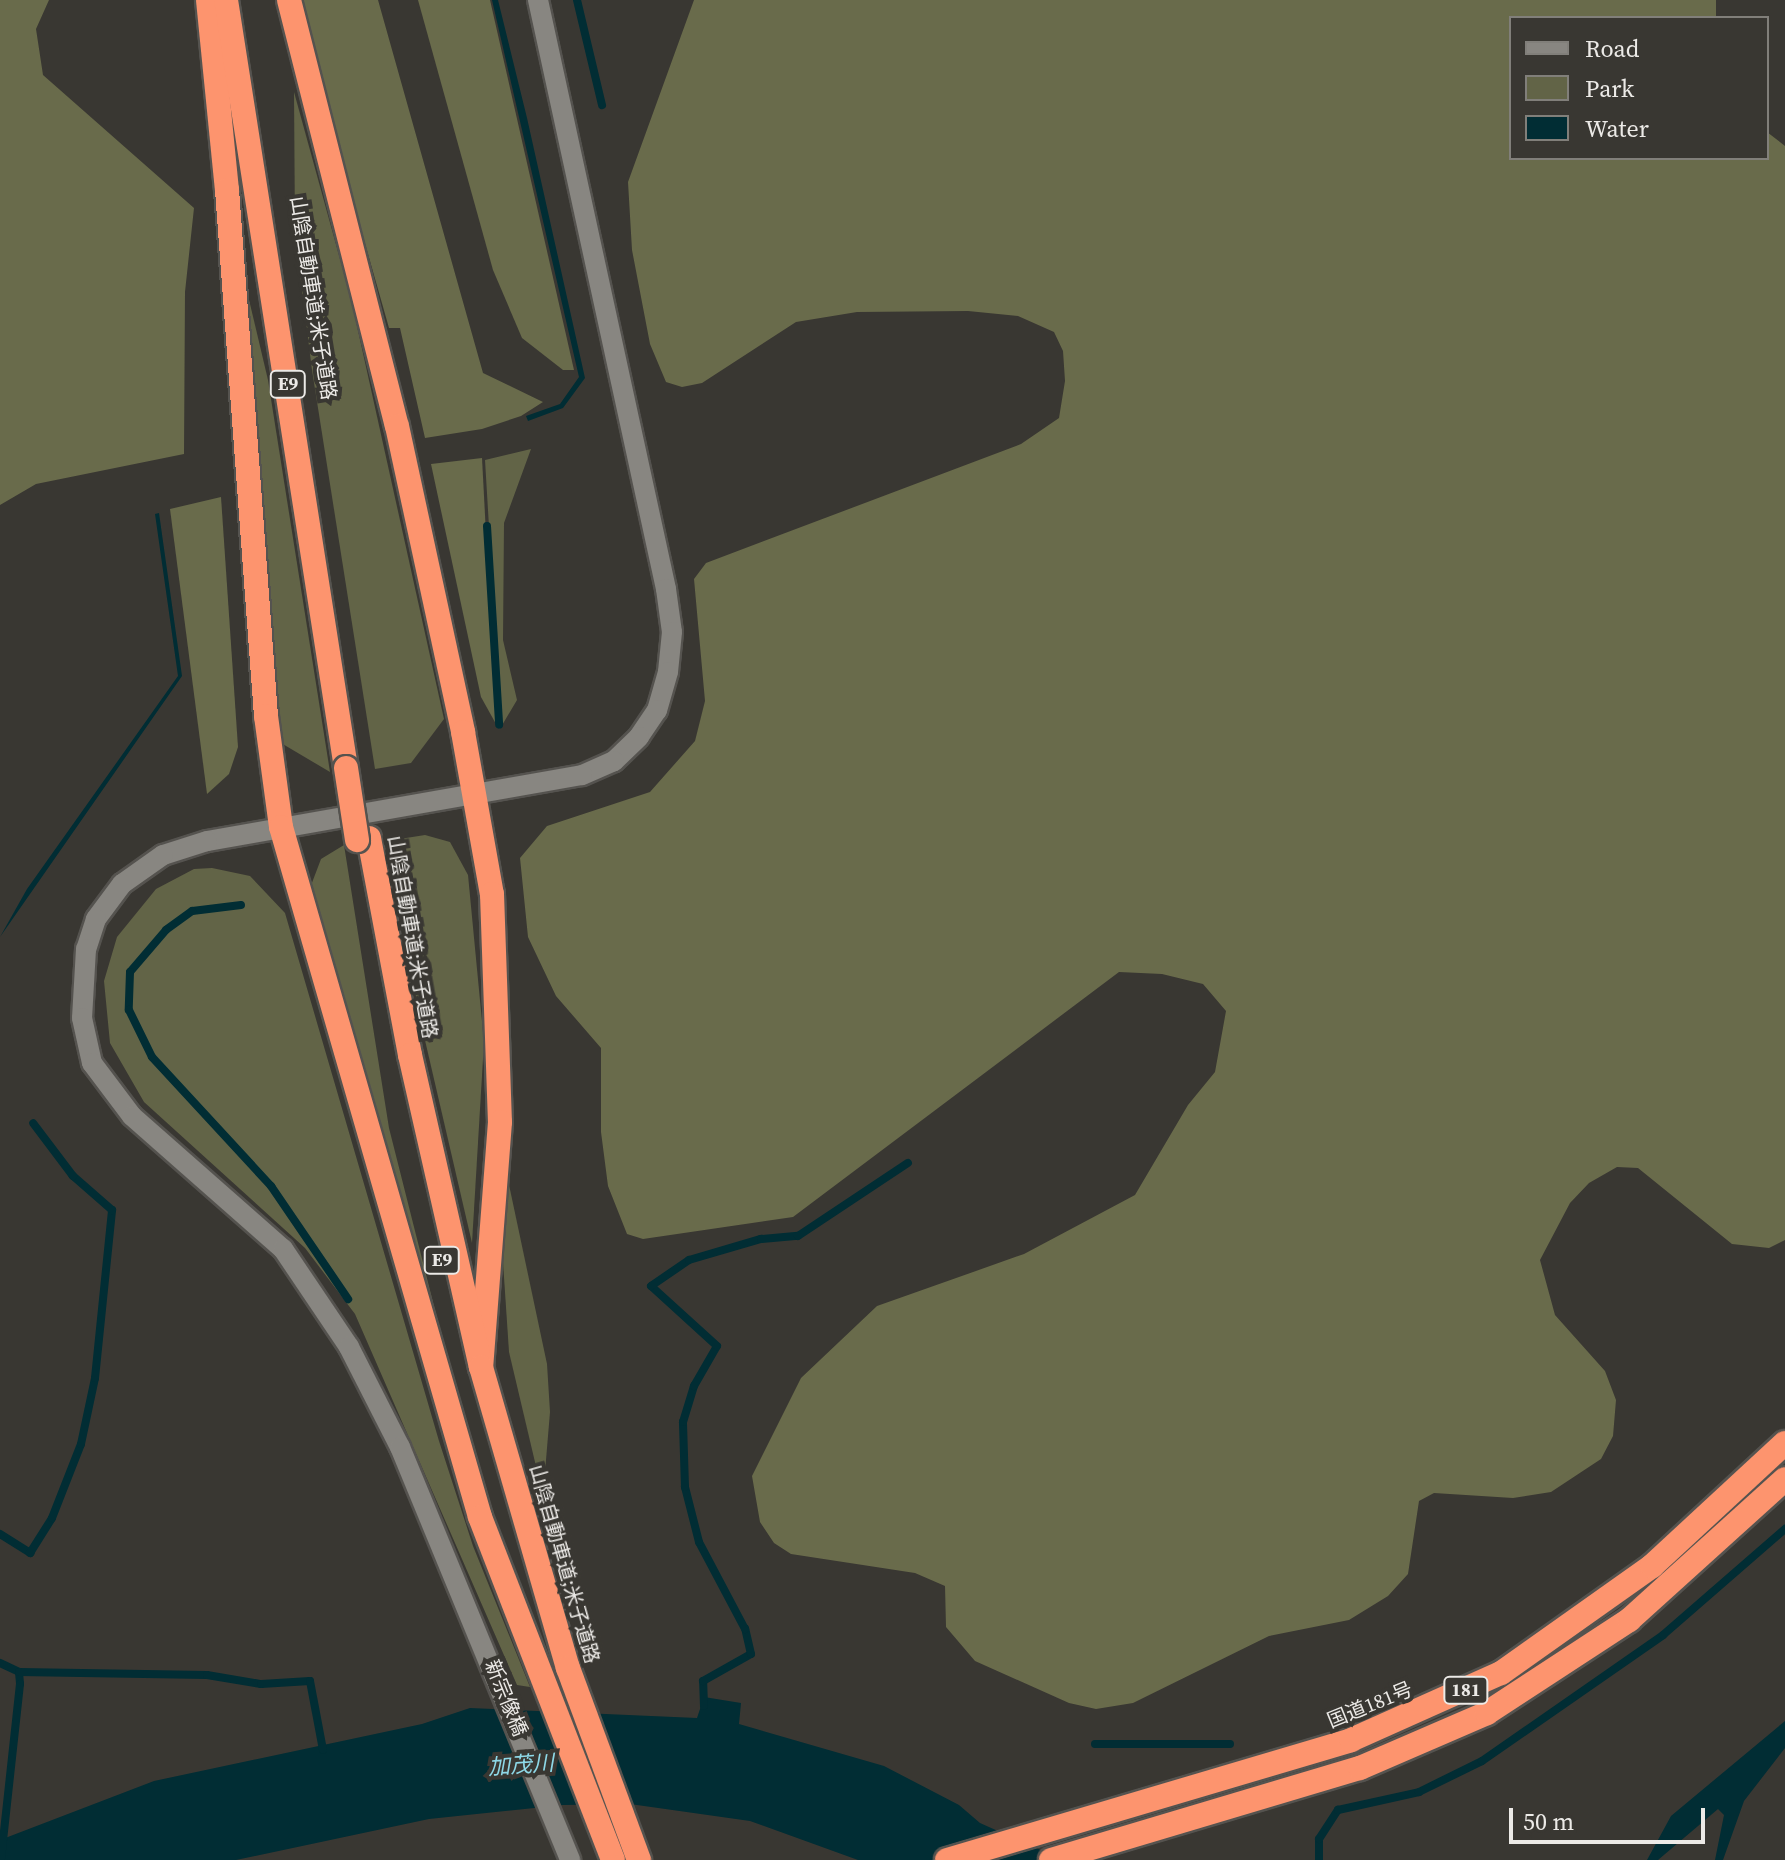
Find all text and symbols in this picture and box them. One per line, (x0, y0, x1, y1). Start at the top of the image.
legend (1509, 16, 1769, 160)
text: Road (1585, 32, 1639, 65)
text: Park (1585, 72, 1634, 105)
text: Water (1585, 112, 1649, 145)
street label: 山陰自動車道;米子道路 (285, 194, 341, 402)
road number: E9 (268, 370, 308, 398)
street label: 山陰自動車道;米子道路 (382, 833, 442, 1041)
road number: E9 (422, 1246, 462, 1274)
street label: 山陰自動車道;米子道路 (524, 1462, 604, 1666)
street label: 新宗像橋 (480, 1656, 532, 1740)
road number: 181 (1442, 1676, 1490, 1704)
street label: 国道181号 (1324, 1677, 1416, 1733)
water label: 加茂川 (487, 1750, 555, 1780)
scale bar (1513, 1792, 1709, 1842)
text: 50 m (1523, 1805, 1574, 1838)

